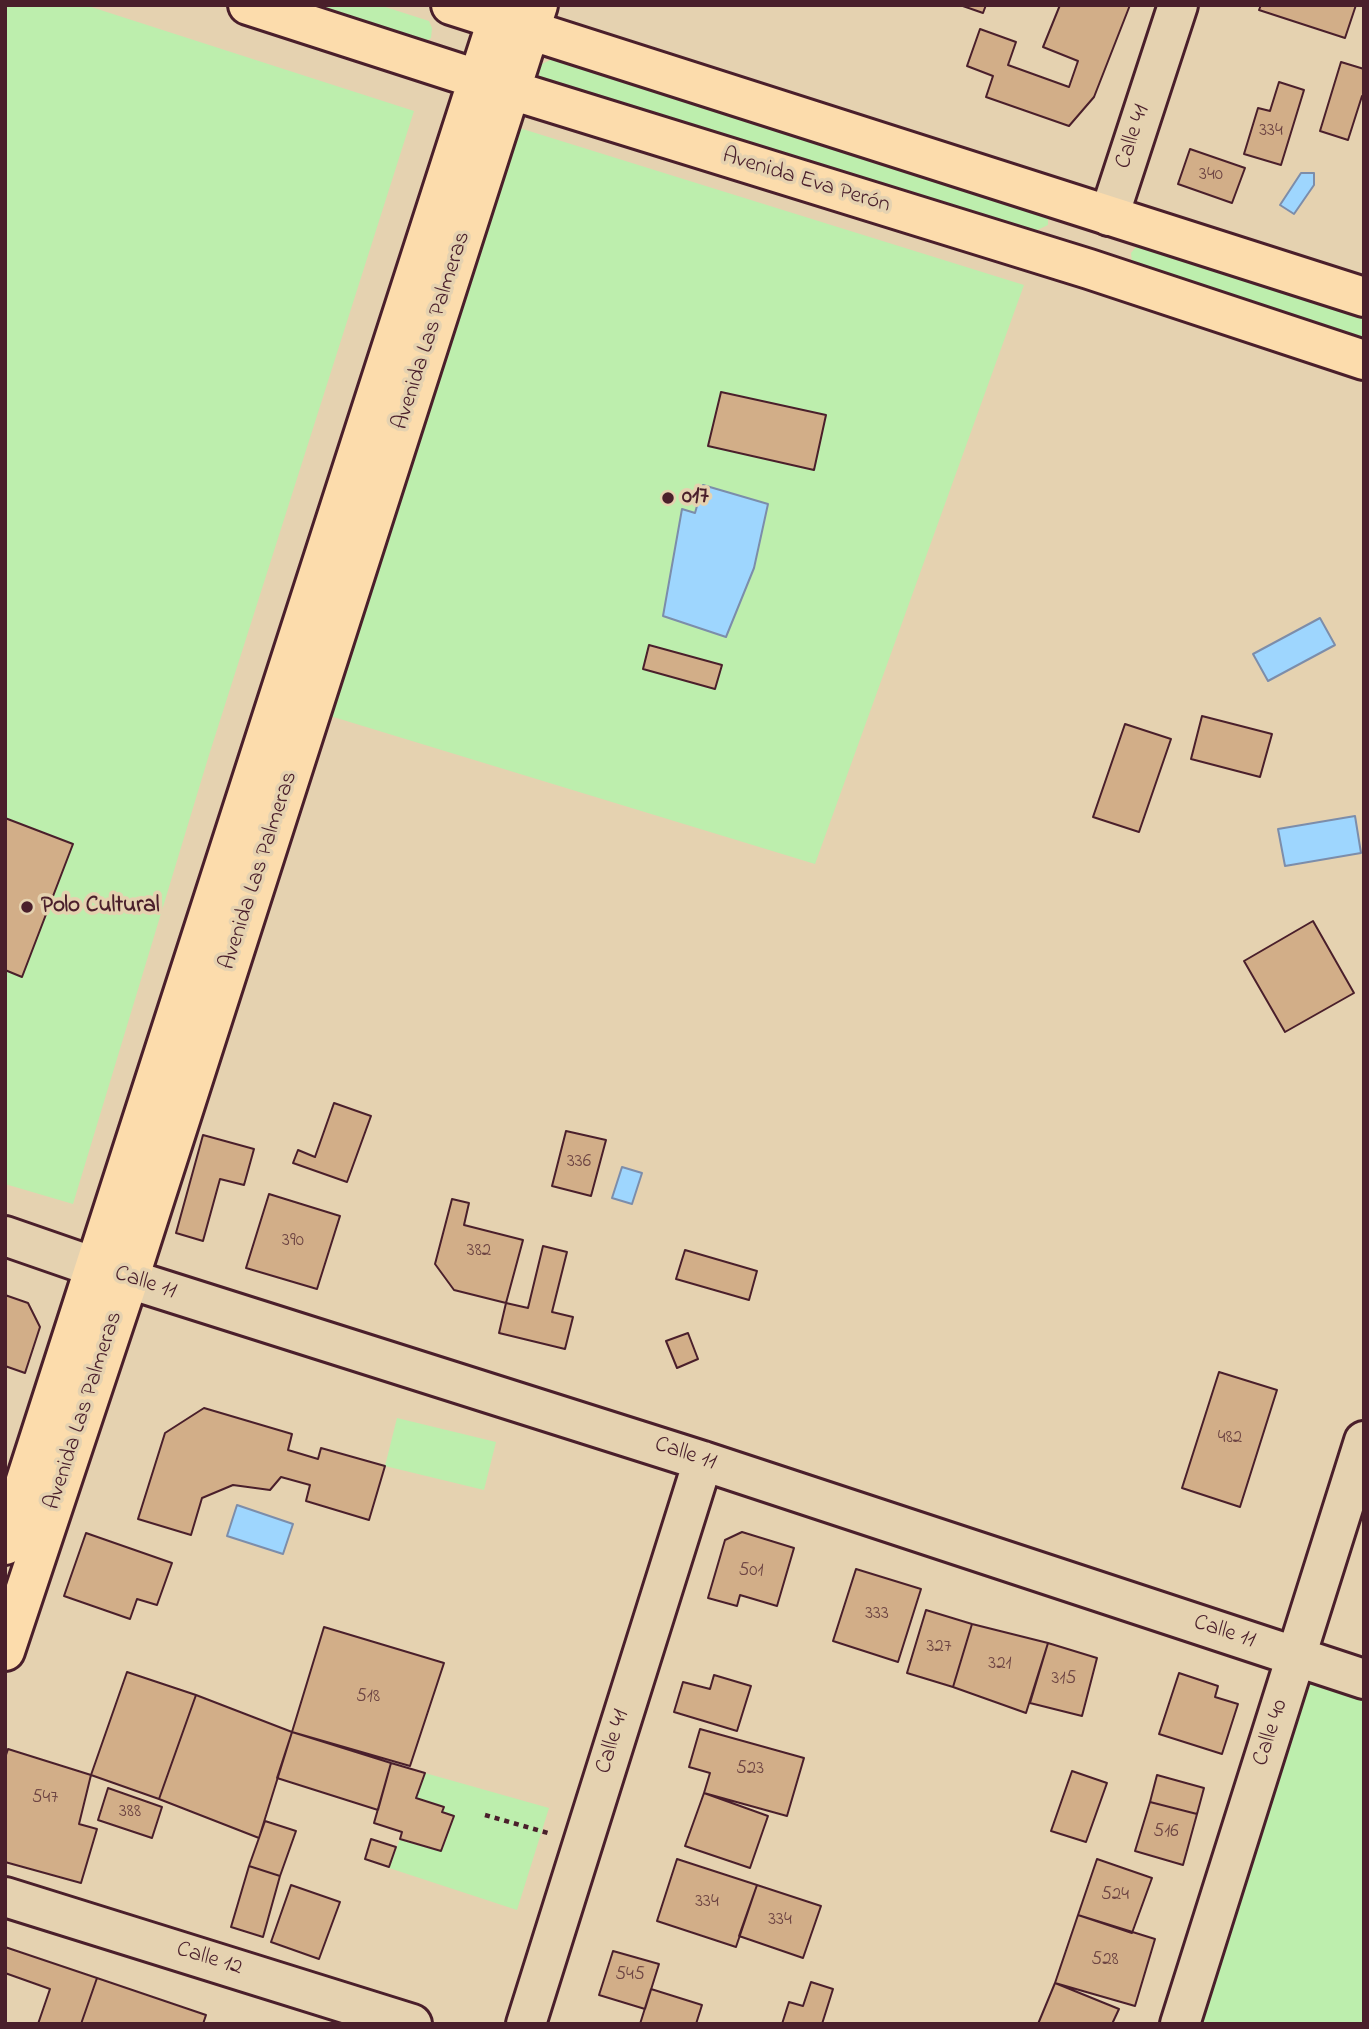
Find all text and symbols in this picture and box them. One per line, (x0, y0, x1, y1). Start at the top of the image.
street label: Calle 41 (1111, 102, 1157, 172)
house number: 334 (1259, 121, 1283, 143)
street label: Avenida Eva Perón (719, 143, 893, 221)
house number: 340 (1199, 165, 1223, 187)
street label: Avenida Las Palmeras (388, 228, 478, 434)
place label: 017 (682, 484, 709, 512)
marker: 017 (660, 490, 676, 506)
street label: Avenida Las Palmeras (215, 768, 305, 974)
place label: Polo Cultural (41, 893, 160, 921)
marker: Polo Cultural (19, 899, 35, 915)
house number: 336 (567, 1152, 591, 1174)
house number: 390 (282, 1231, 304, 1253)
house number: 382 (467, 1241, 491, 1263)
street label: Calle 11 (111, 1261, 179, 1307)
street label: Avenida Las Palmeras (40, 1308, 130, 1514)
house number: 482 (1218, 1428, 1242, 1450)
street label: Calle 11 (651, 1432, 719, 1478)
house number: 501 (738, 1561, 764, 1583)
house number: 333 (865, 1604, 889, 1626)
street label: Calle 11 (1190, 1610, 1258, 1656)
house number: 327 (926, 1637, 952, 1659)
house number: 321 (988, 1654, 1012, 1676)
house number: 315 (1052, 1669, 1076, 1691)
house number: 518 (356, 1687, 380, 1709)
street label: Calle 40 (1248, 1696, 1296, 1770)
street label: Calle 41 (591, 1707, 637, 1777)
house number: 523 (736, 1759, 764, 1781)
house number: 547 (32, 1788, 58, 1810)
house number: 388 (119, 1802, 141, 1824)
house number: 516 (1153, 1822, 1179, 1844)
house number: 524 (1101, 1885, 1129, 1907)
house number: 334 (695, 1892, 719, 1914)
house number: 334 (768, 1910, 792, 1932)
street label: Calle 12 (173, 1937, 245, 1983)
house number: 528 (1091, 1950, 1119, 1972)
house number: 545 (615, 1965, 645, 1987)

